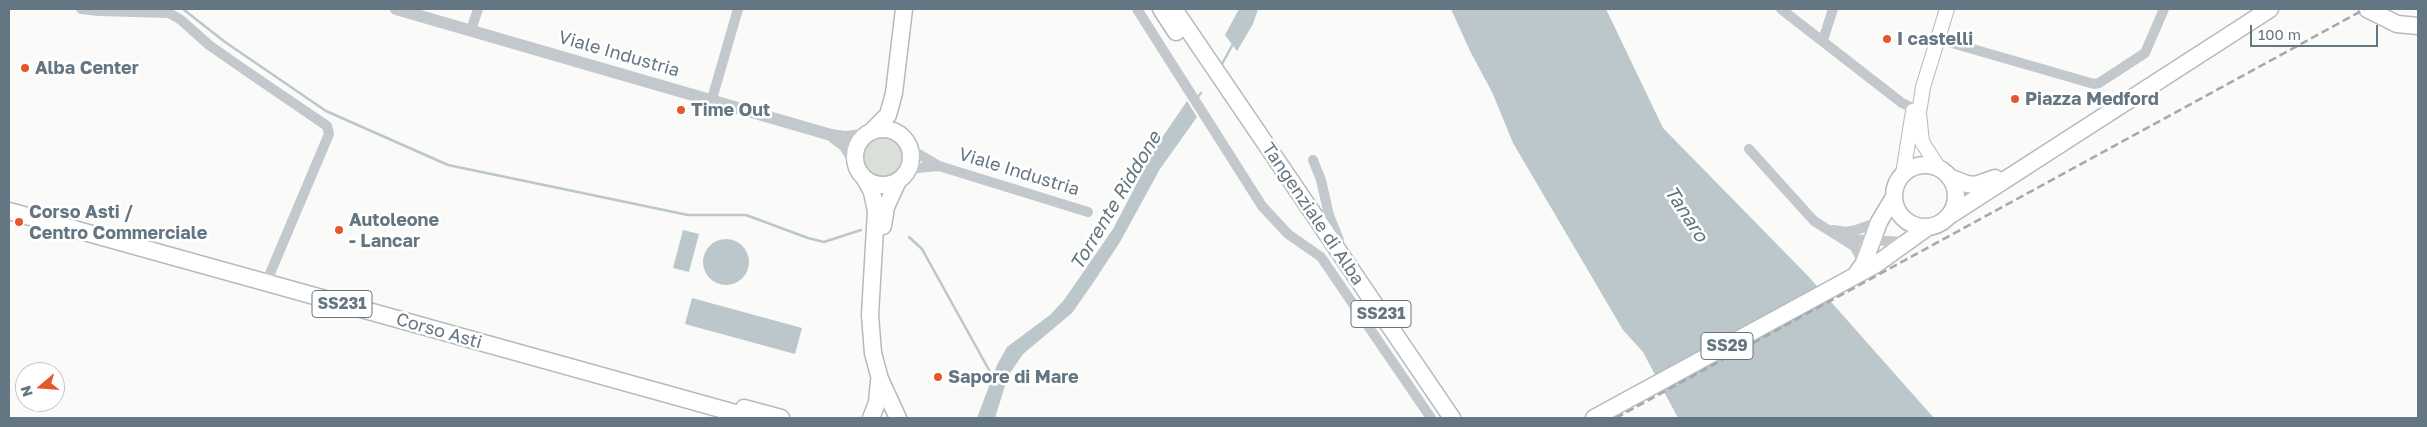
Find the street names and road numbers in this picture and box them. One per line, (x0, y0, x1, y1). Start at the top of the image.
street label: Viale Industria (556, 26, 682, 82)
street label: Tangenziale di Alba (1257, 139, 1369, 289)
street label: Viale Industria (956, 143, 1082, 201)
road number: SS231 (312, 290, 372, 318)
road number: SS231 (1351, 300, 1411, 328)
street label: Corso Asti (394, 308, 484, 354)
road number: SS29 (1701, 332, 1753, 360)

